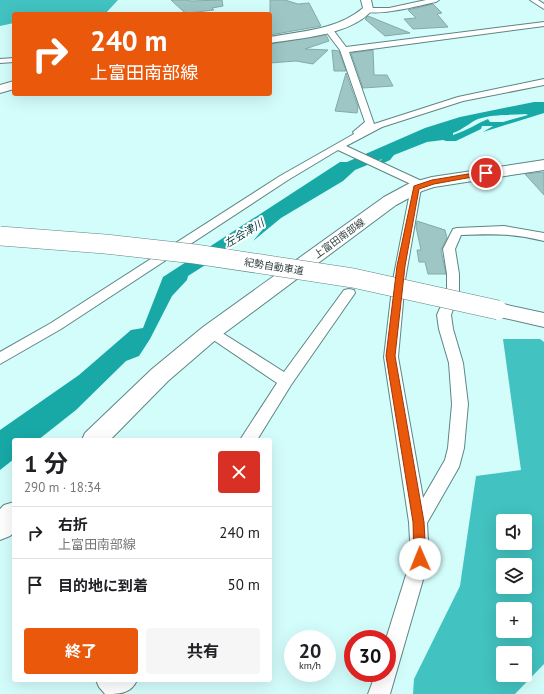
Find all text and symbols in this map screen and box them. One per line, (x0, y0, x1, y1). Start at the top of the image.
text: 240 m (90, 22, 167, 59)
icon: right (24, 28, 76, 80)
text: 上富田南部線 (90, 61, 198, 84)
pin (469, 156, 503, 190)
icon: arrive (475, 162, 497, 184)
water label: 左会津川 (222, 215, 267, 250)
street label: 上富田南部線 (311, 216, 367, 261)
street label: 紀勢自動車道 (243, 255, 305, 278)
text: 1 分 (24, 448, 68, 479)
button: close (218, 451, 260, 493)
text: 290 m · 18:34 (24, 479, 101, 496)
map controls (496, 514, 532, 682)
button: sound (496, 514, 532, 550)
text: 右折 (58, 515, 88, 534)
icon: right (24, 522, 46, 544)
text: 240 m (219, 523, 260, 542)
text: 上富田南部線 (58, 536, 136, 553)
position arrow (399, 538, 441, 580)
button: layers (496, 558, 532, 594)
icon: arrive (24, 574, 46, 596)
text: 50 m (227, 575, 260, 594)
text: 目的地に到着 (58, 576, 148, 595)
button: + (496, 602, 532, 638)
button: 終了 (24, 628, 138, 674)
button: 共有 (146, 628, 260, 674)
speed limit sign: 30 (344, 630, 396, 682)
text: 20 (299, 638, 321, 664)
button: − (496, 646, 532, 682)
text: km/h (299, 659, 321, 672)

